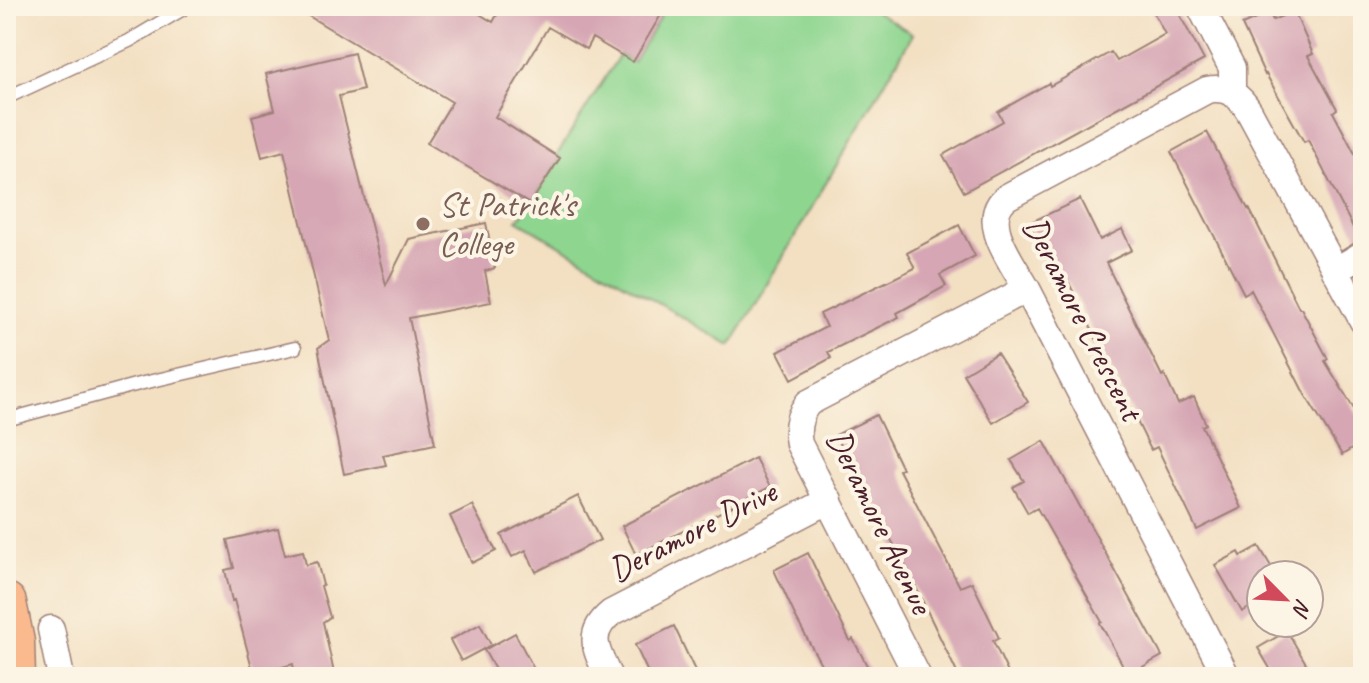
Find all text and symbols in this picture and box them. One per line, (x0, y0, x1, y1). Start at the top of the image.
place label: St Patrick's College (439, 183, 579, 265)
street label: Deramore Crescent (1014, 209, 1155, 430)
marker: St Patrick's College (414, 215, 432, 233)
street label: Deramore Avenue (818, 422, 945, 623)
street label: Deramore Drive (601, 469, 785, 591)
north arrow (1245, 559, 1325, 639)
text: N (1285, 595, 1318, 622)

